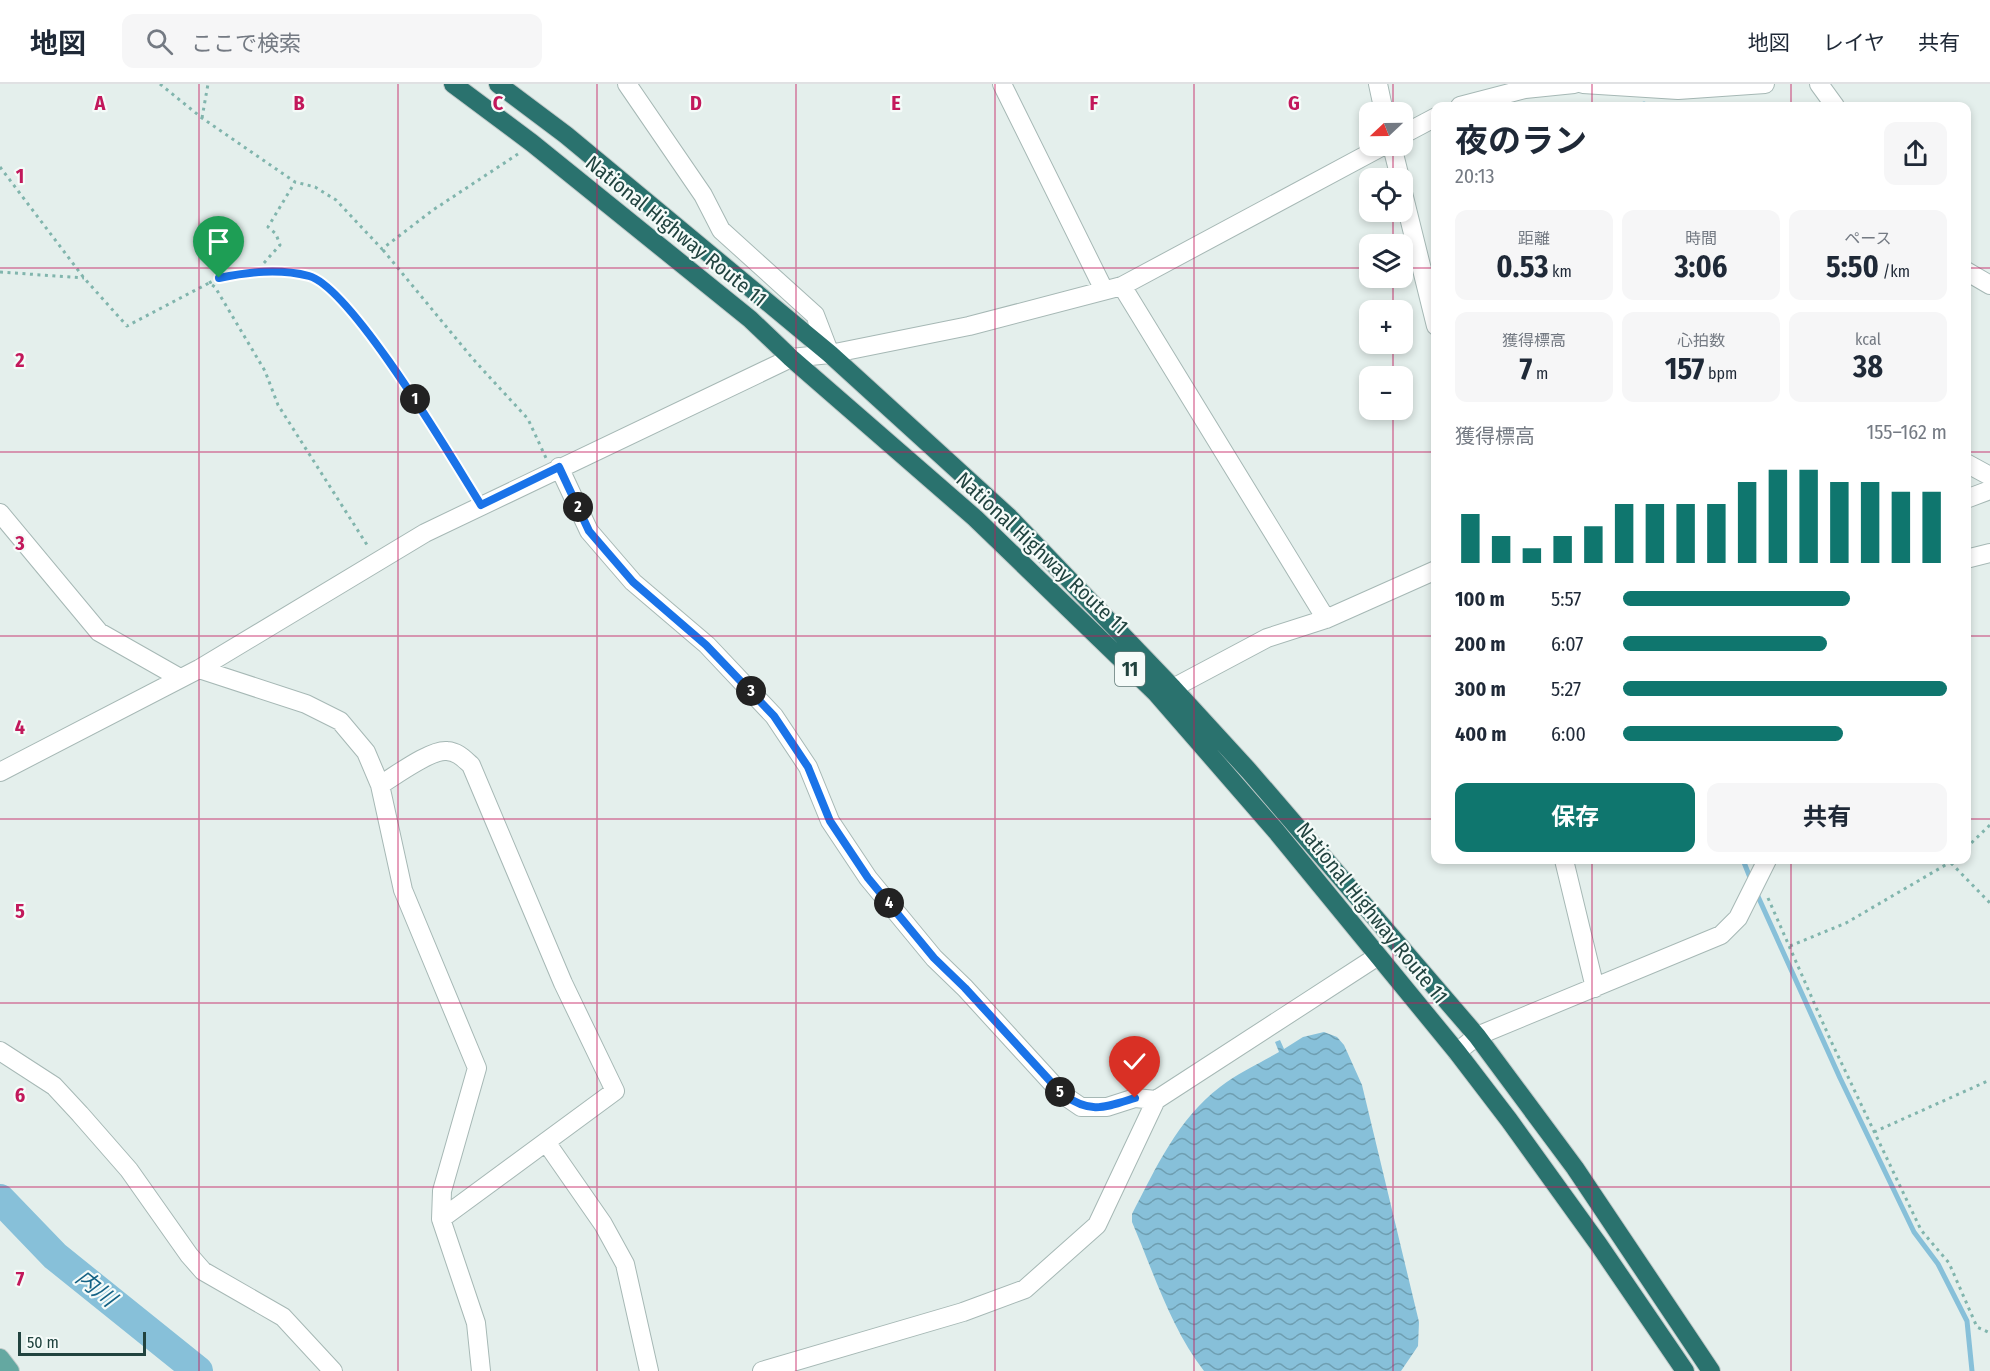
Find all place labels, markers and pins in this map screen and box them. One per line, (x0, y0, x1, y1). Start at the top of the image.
pin (193, 216, 244, 278)
pin: 1 (400, 384, 430, 414)
pin: 2 (563, 492, 593, 522)
pin: 3 (736, 676, 766, 706)
pin: 4 (874, 888, 904, 918)
pin (1109, 1036, 1160, 1098)
pin: 5 (1045, 1077, 1075, 1107)

